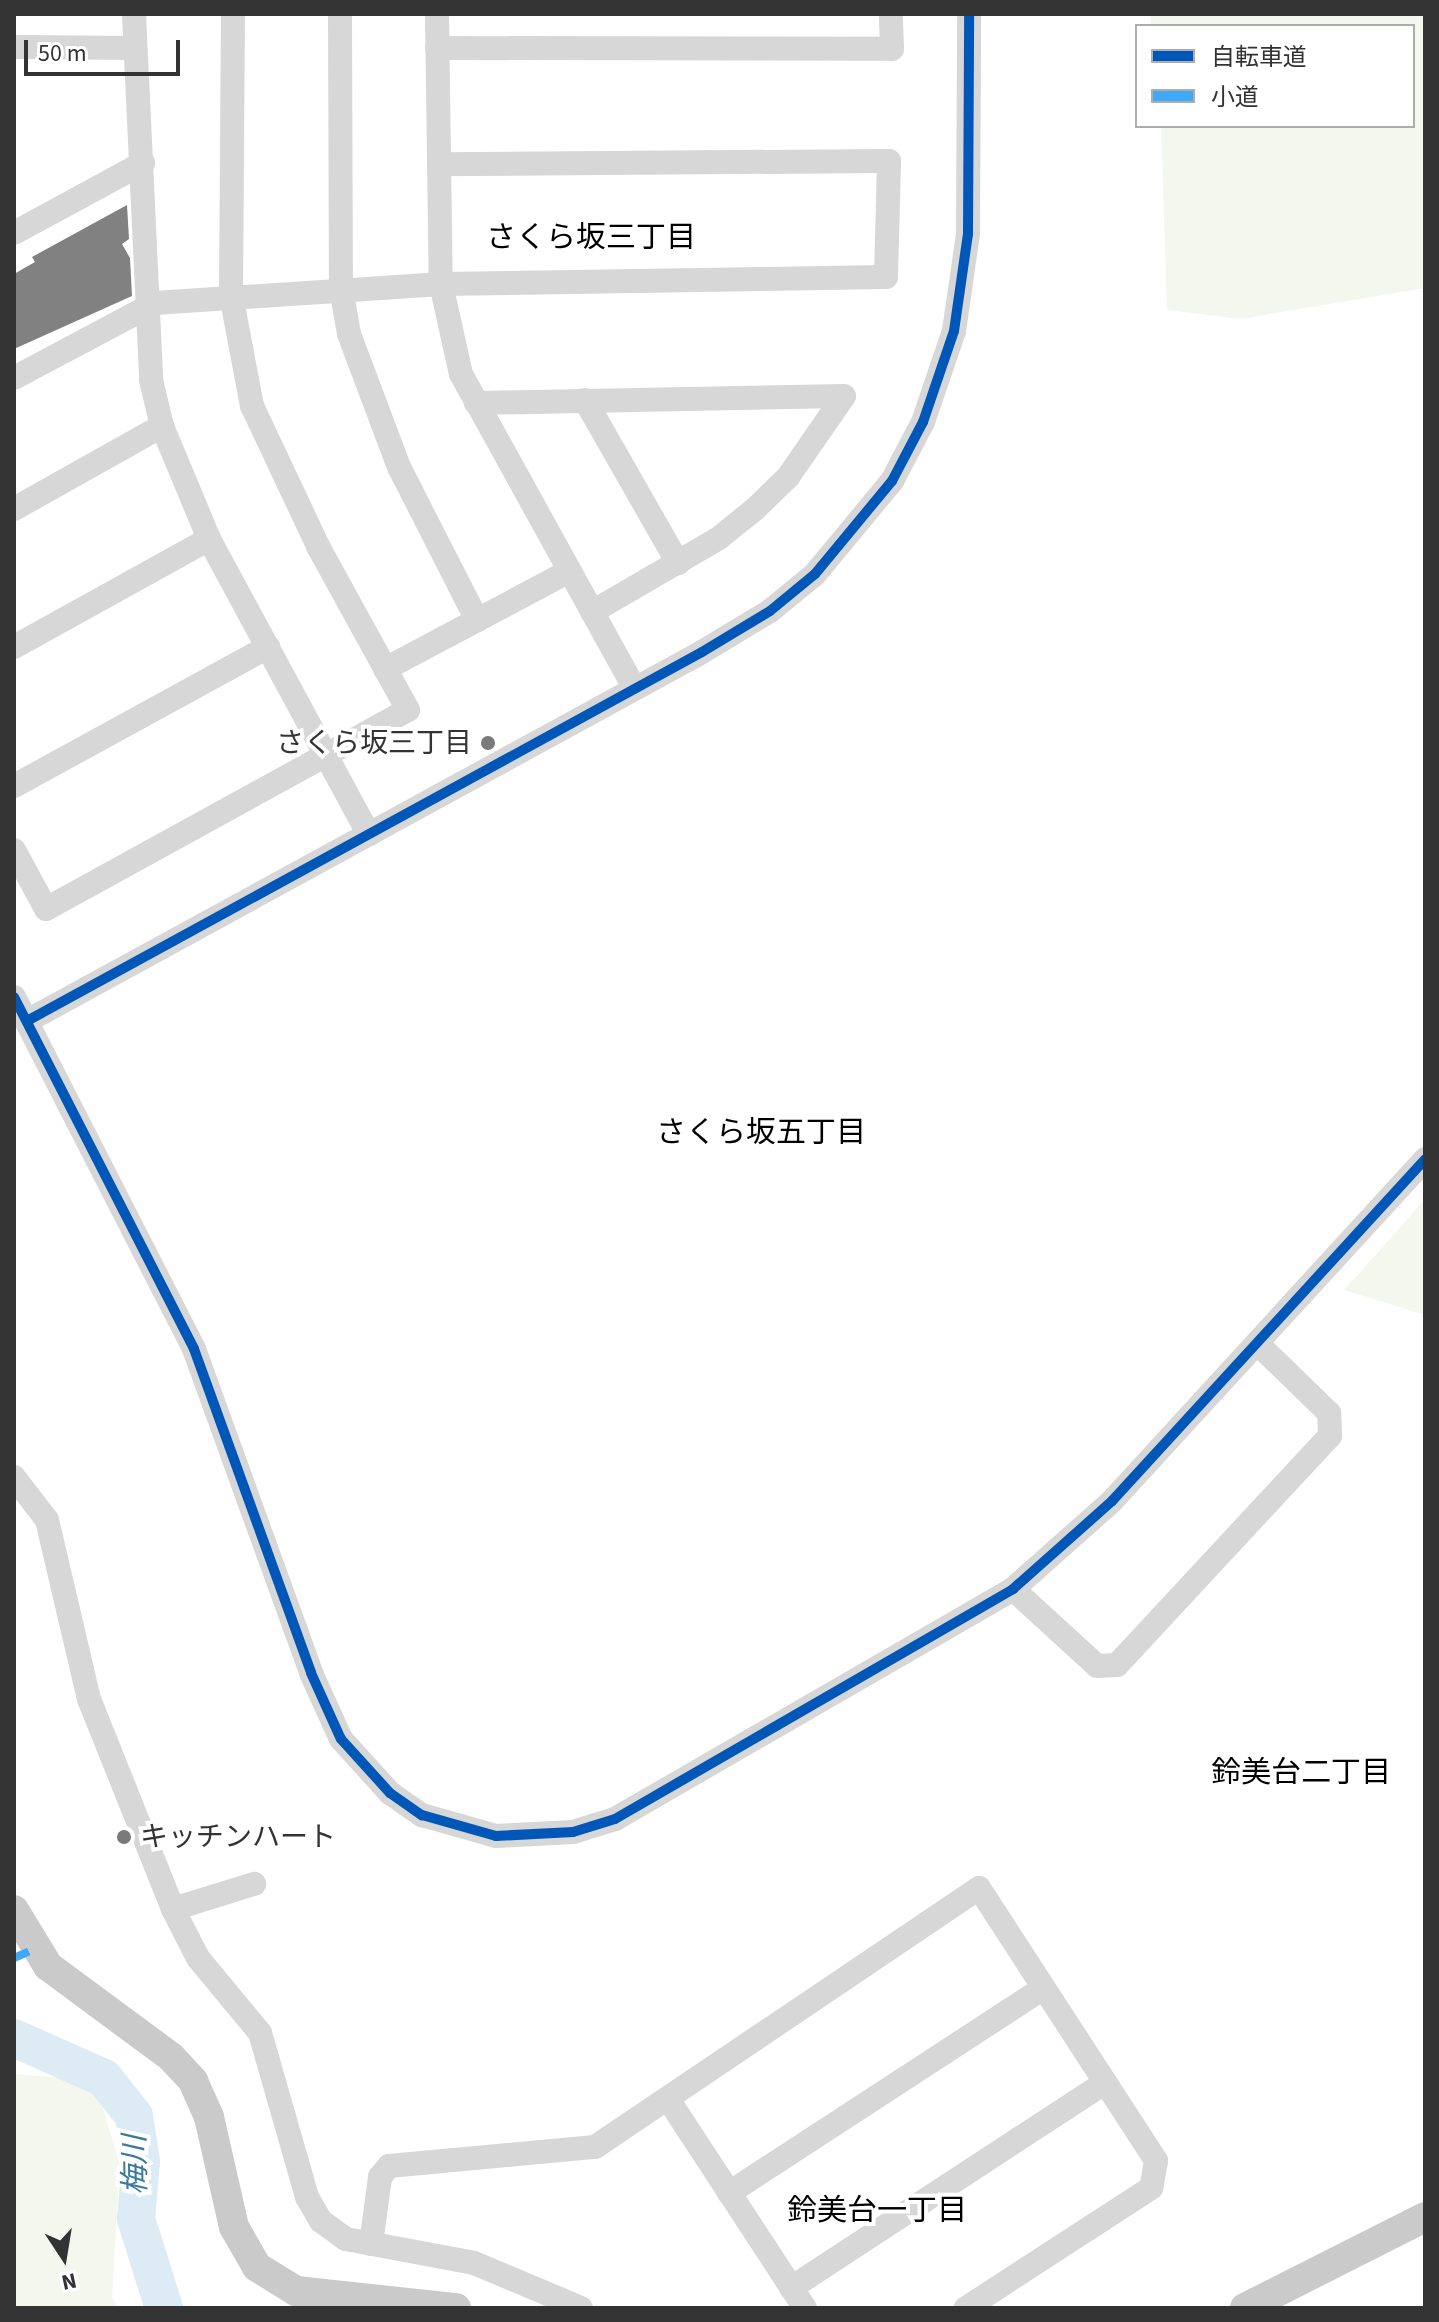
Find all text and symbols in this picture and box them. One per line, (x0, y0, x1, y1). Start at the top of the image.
scale bar (28, 24, 184, 74)
legend (1135, 24, 1415, 128)
text: 50 m (38, 36, 87, 71)
text: 自転車道 (1211, 40, 1307, 75)
text: 小道 (1211, 80, 1259, 115)
district label: さくら坂三丁目 (486, 220, 696, 256)
place label: さくら坂三丁目 (276, 726, 472, 760)
marker: さくら坂三丁目 (479, 734, 497, 752)
district label: さくら坂五丁目 (656, 1115, 866, 1151)
district label: 鈴美台二丁目 (1211, 1755, 1391, 1791)
place label: キッチンハート (140, 1820, 336, 1854)
marker: キッチンハート (115, 1828, 133, 1846)
water label: 梅川 (117, 2135, 155, 2195)
district label: 鈴美台一丁目 (787, 2193, 967, 2229)
north arrow (24, 2218, 104, 2298)
text: N (59, 2264, 79, 2299)

